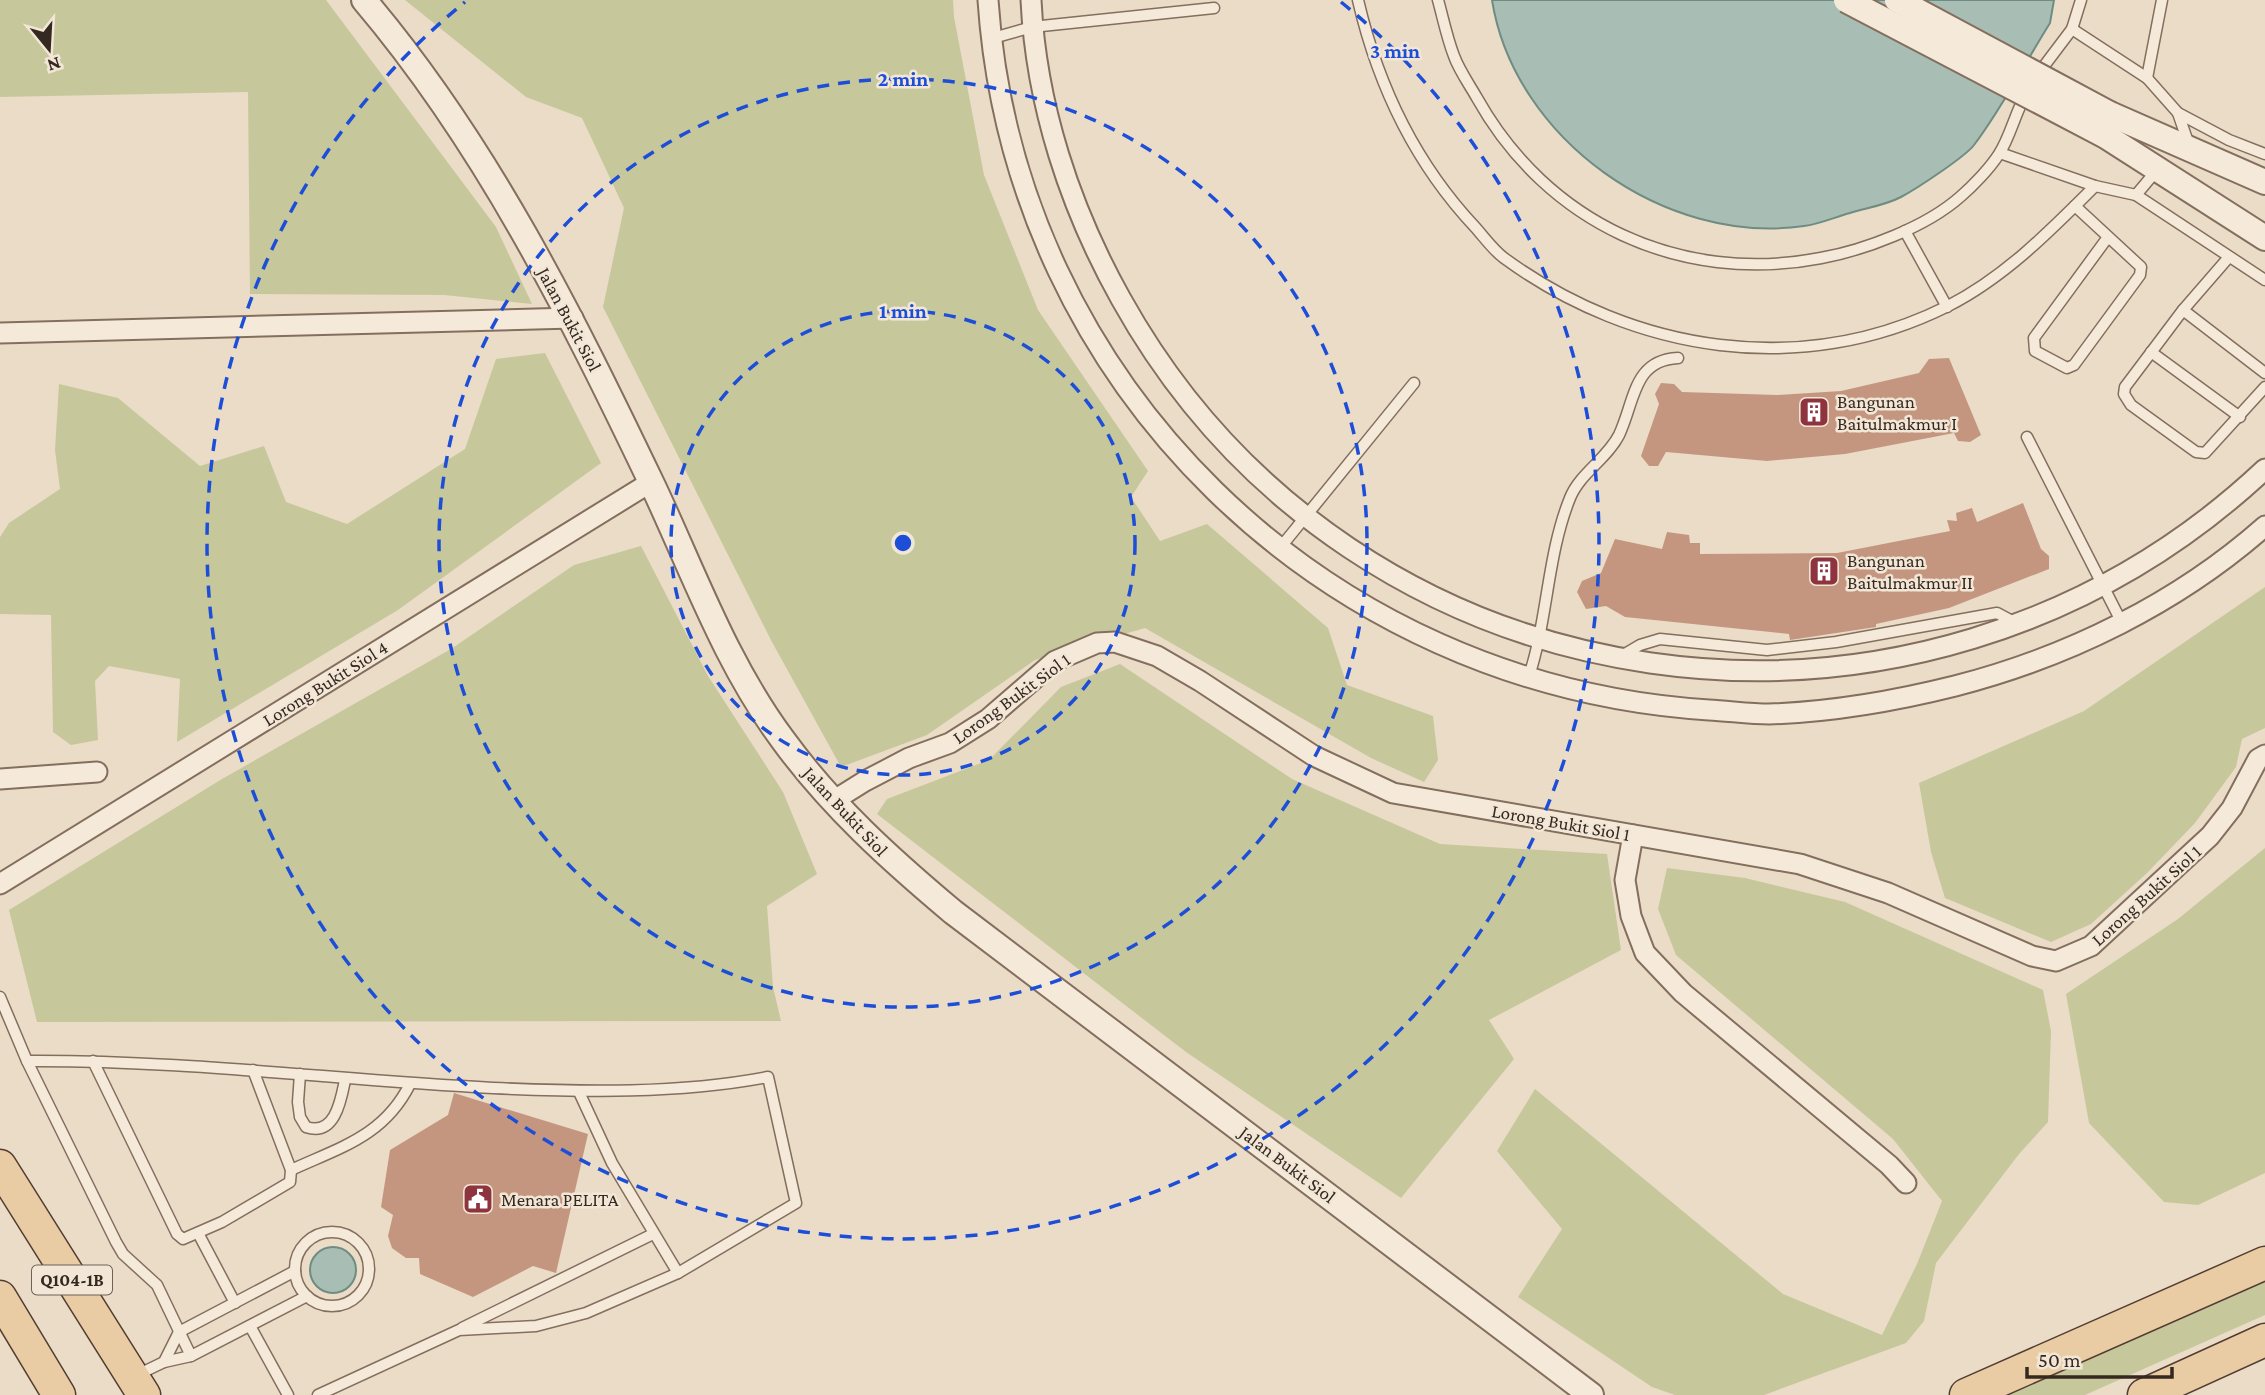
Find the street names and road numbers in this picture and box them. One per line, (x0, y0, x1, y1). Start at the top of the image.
street label: Jalan Bukit Siol (532, 262, 606, 375)
street label: Lorong Bukit Siol 4 (259, 636, 392, 730)
street label: Lorong Bukit Siol 1 (948, 649, 1074, 748)
street label: Jalan Bukit Siol (798, 761, 892, 860)
street label: Lorong Bukit Siol 1 (1490, 800, 1632, 845)
street label: Lorong Bukit Siol 1 (2087, 841, 2205, 950)
street label: Jalan Bukit Siol (1234, 1120, 1340, 1207)
road number: Q104-1B (32, 1266, 112, 1294)

